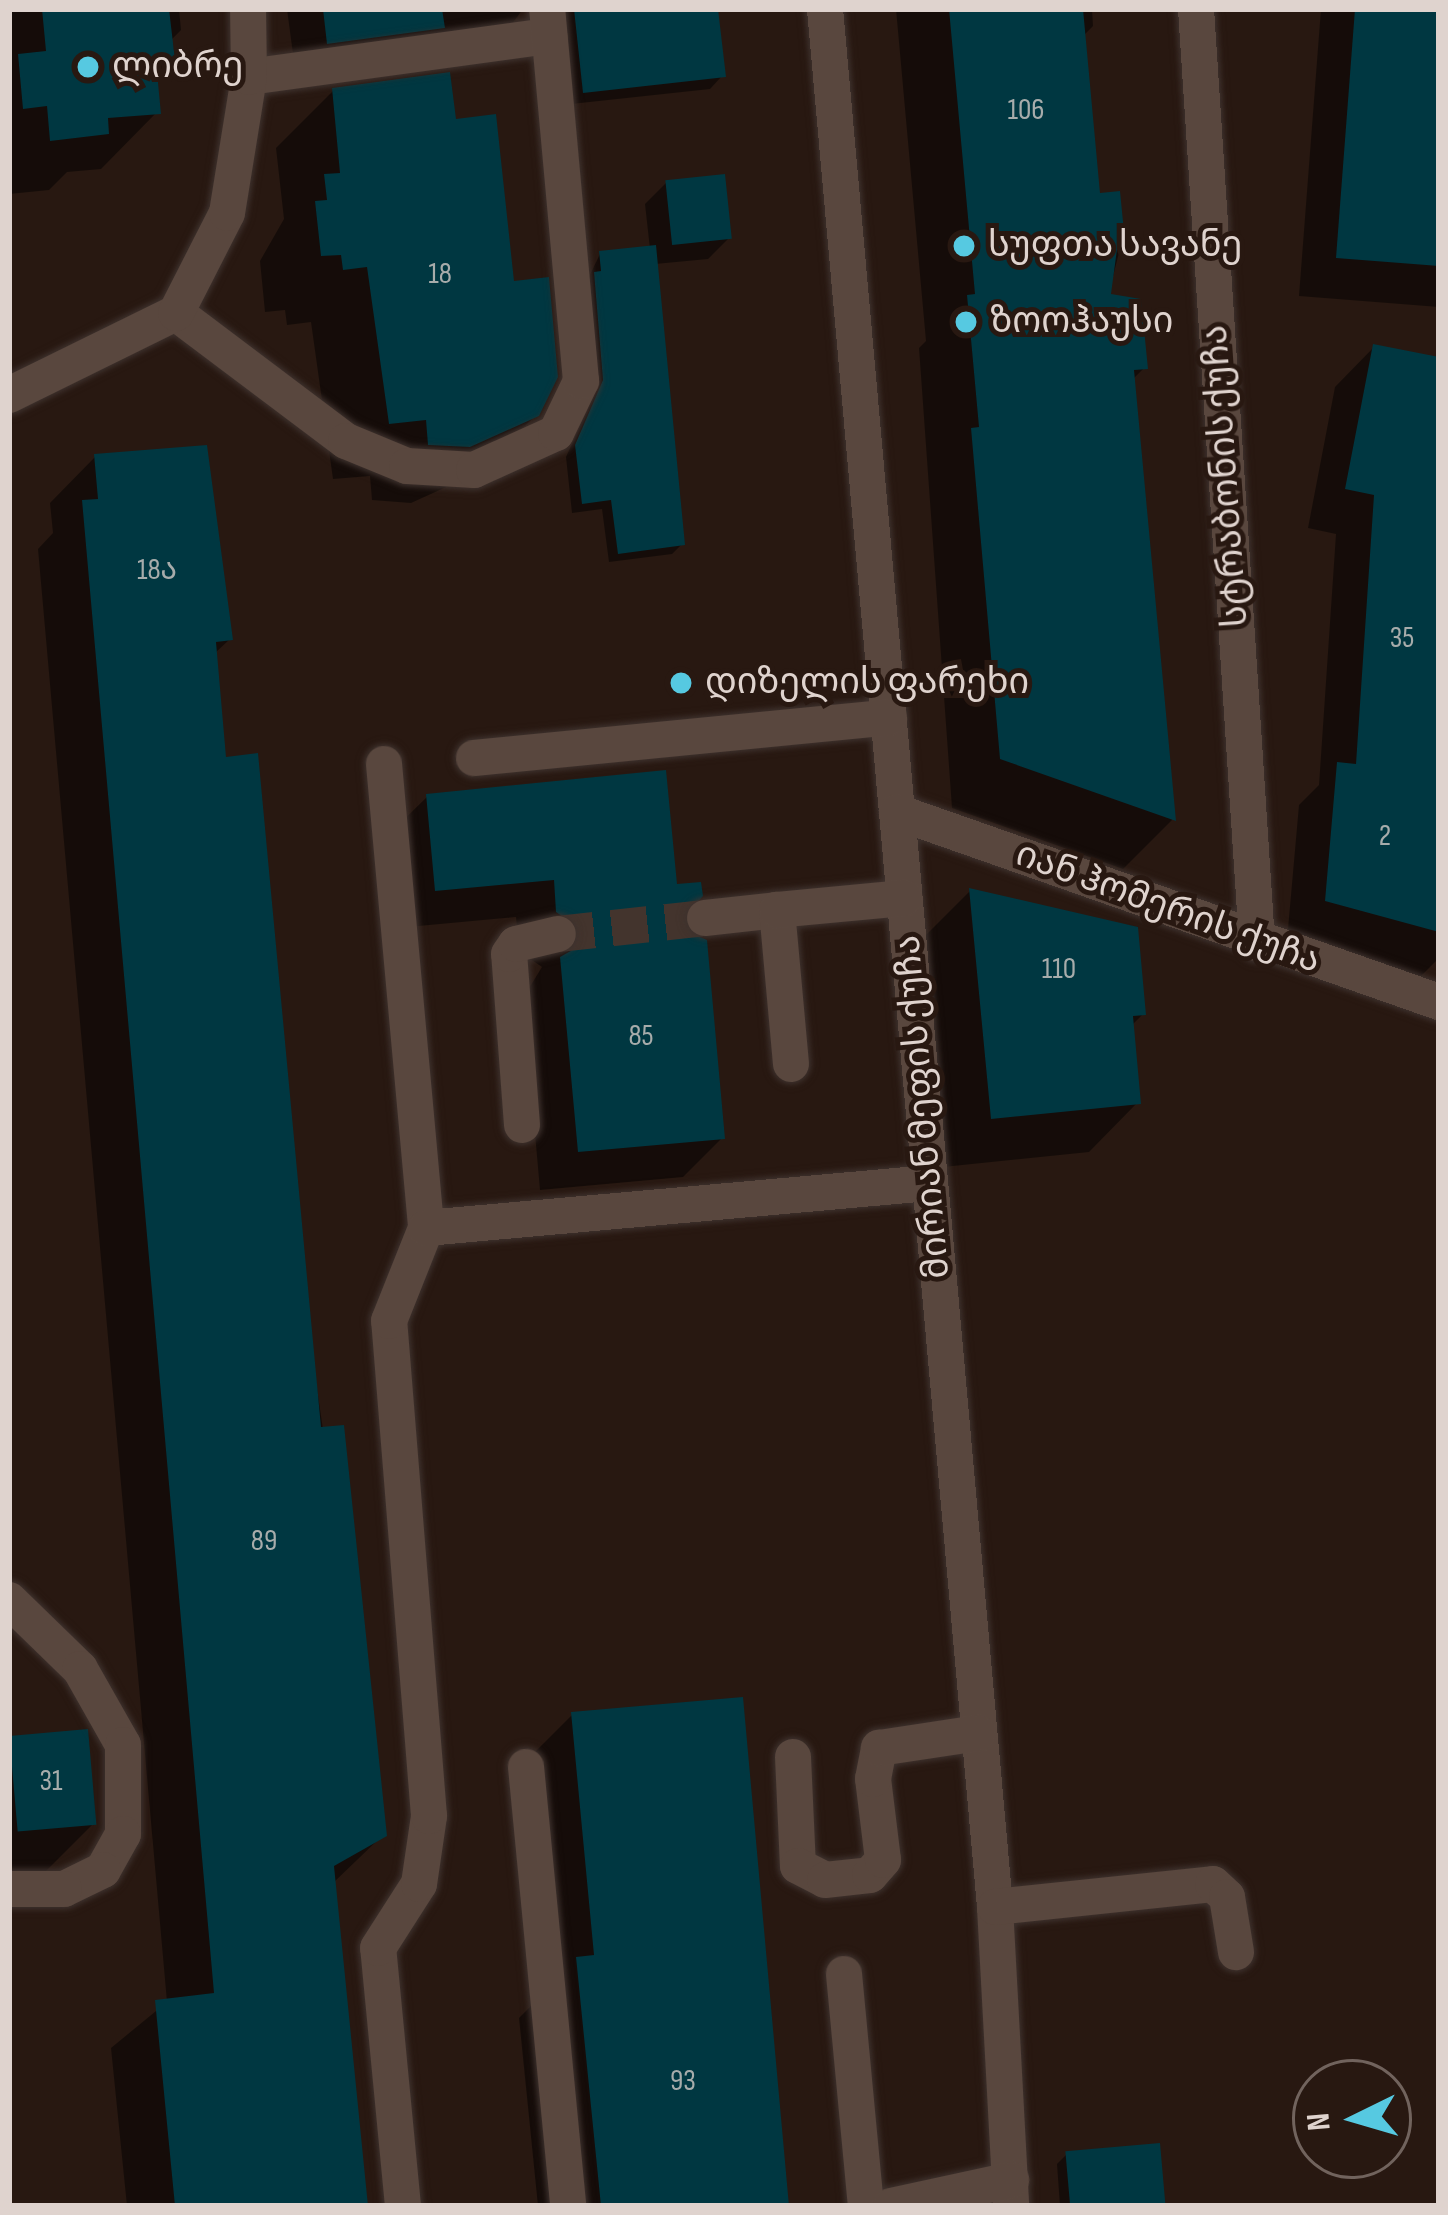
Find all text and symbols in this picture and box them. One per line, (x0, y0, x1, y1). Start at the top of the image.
place label: ლიბრე (112, 45, 243, 89)
marker: ლიბრე (75, 54, 101, 80)
house number: 106 (1007, 92, 1045, 128)
place label: სუფთა სავანე (988, 224, 1242, 268)
marker: სუფთა სავანე (951, 233, 977, 259)
house number: 18 (428, 256, 452, 292)
place label: ზოოჰაუსი (990, 300, 1173, 344)
marker: ზოოჰაუსი (953, 309, 979, 335)
street label: სტრაბონის ქუჩა (1194, 323, 1258, 629)
house number: 18ა (137, 552, 177, 588)
house number: 35 (1390, 620, 1414, 656)
place label: დიზელის ფარეხი (705, 661, 1029, 705)
marker: დიზელის ფარეხი (668, 670, 694, 696)
house number: 2 (1379, 818, 1391, 854)
street label: იან ჰომერის ქუჩა (1010, 833, 1326, 983)
street label: მირიან მეფის ქუჩა (886, 933, 960, 1281)
house number: 110 (1042, 951, 1076, 987)
house number: 85 (628, 1018, 654, 1054)
house number: 89 (251, 1523, 277, 1559)
house number: 31 (39, 1763, 63, 1799)
north arrow (1292, 2059, 1412, 2179)
house number: 93 (670, 2063, 696, 2099)
text: N (1298, 2111, 1340, 2132)

